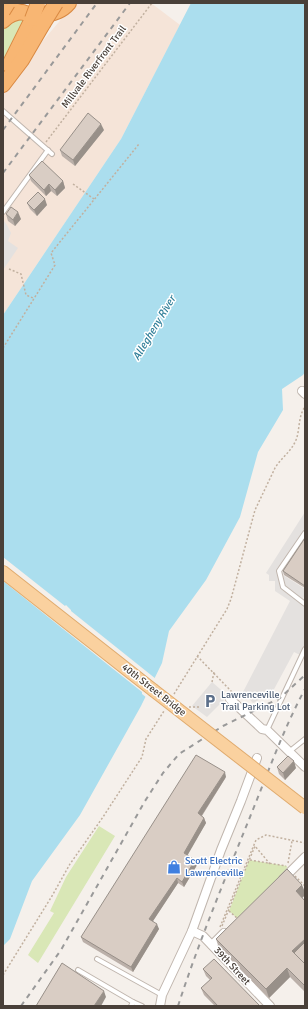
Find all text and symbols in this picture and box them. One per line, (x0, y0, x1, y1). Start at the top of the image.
street label: Millvale Riverfront Trail (59, 23, 129, 111)
water label: Allegheny River (130, 292, 179, 363)
street label: 40th Street Bridge (119, 661, 189, 719)
place label: Lawrenceville Trail Parking Lot (221, 689, 291, 713)
parking icon: Lawrenceville Trail Parking Lot (202, 693, 218, 709)
place label: Scott Electric Lawrenceville (185, 855, 244, 879)
shop icon: Scott Electric Lawrenceville (166, 859, 182, 875)
street label: 39th Street (211, 944, 253, 988)

